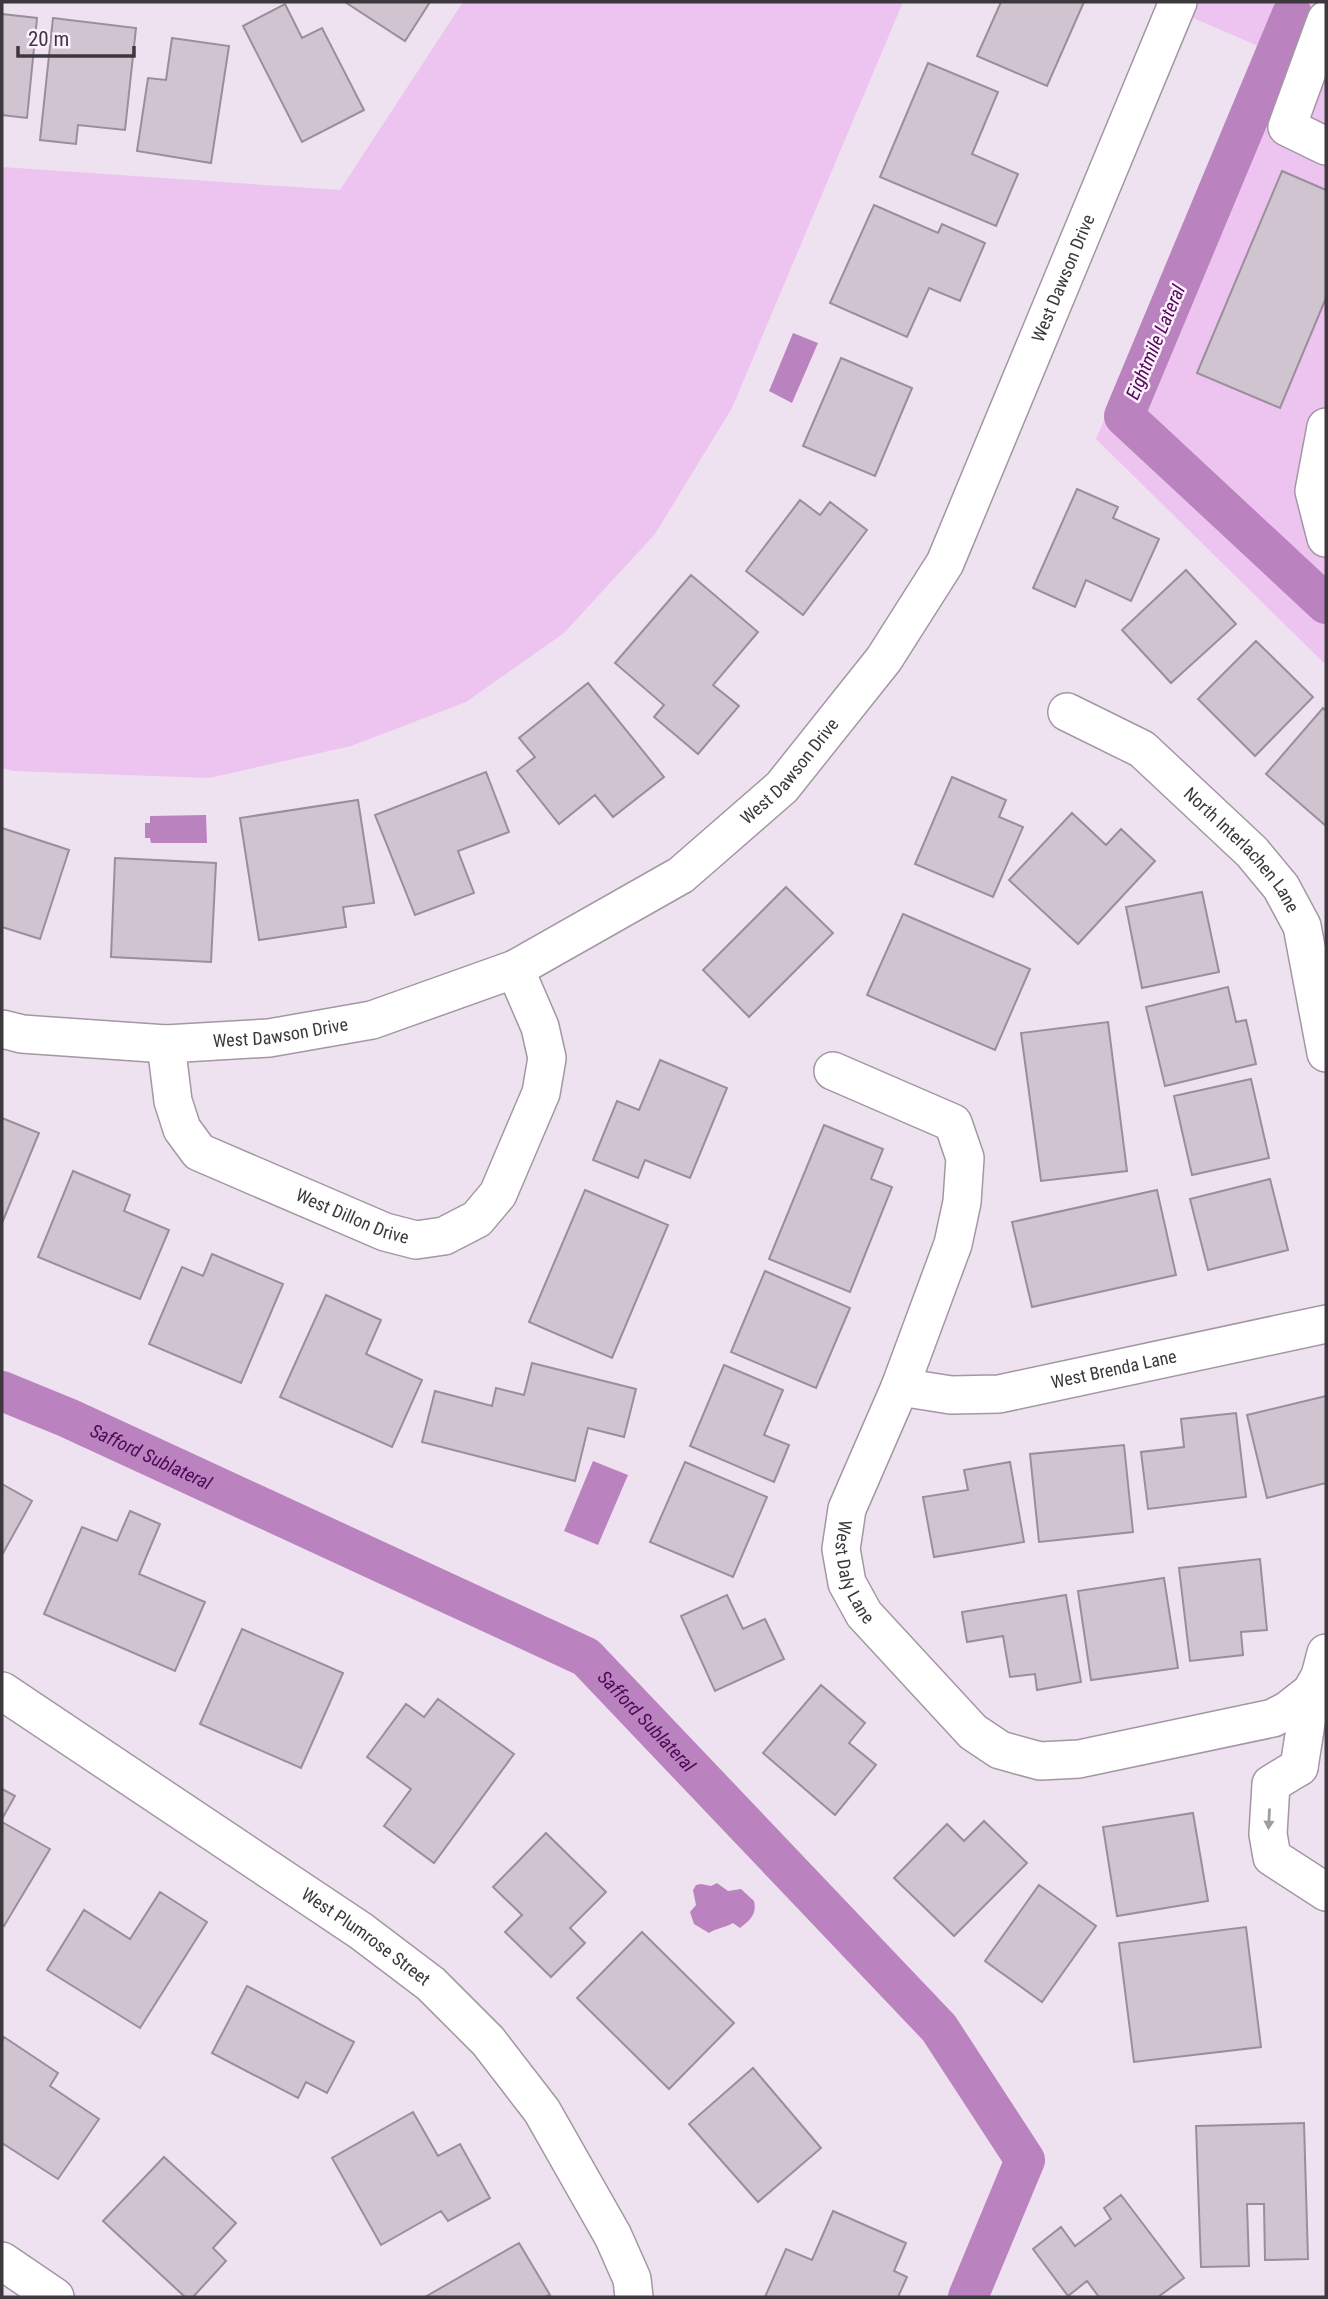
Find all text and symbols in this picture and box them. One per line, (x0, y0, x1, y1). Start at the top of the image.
scale bar (18, 14, 133, 58)
text: 20 m (28, 27, 69, 51)
street label: West Dawson Drive (1027, 211, 1099, 345)
water label: Eightmile Lateral (1121, 281, 1190, 403)
street label: West Dawson Drive (736, 714, 843, 828)
street label: North Interlachen Lane (1180, 783, 1304, 916)
street label: West Dawson Drive (212, 1013, 350, 1051)
street label: West Dillon Drive (293, 1184, 411, 1248)
street label: West Brenda Lane (1049, 1345, 1178, 1393)
water label: Safford Sublateral (87, 1419, 216, 1495)
street label: West Daly Lane (831, 1519, 879, 1628)
water label: Safford Sublateral (593, 1666, 701, 1777)
one-way arrow (1263, 1808, 1274, 1830)
street label: West Plumrose Street (298, 1883, 434, 1990)

